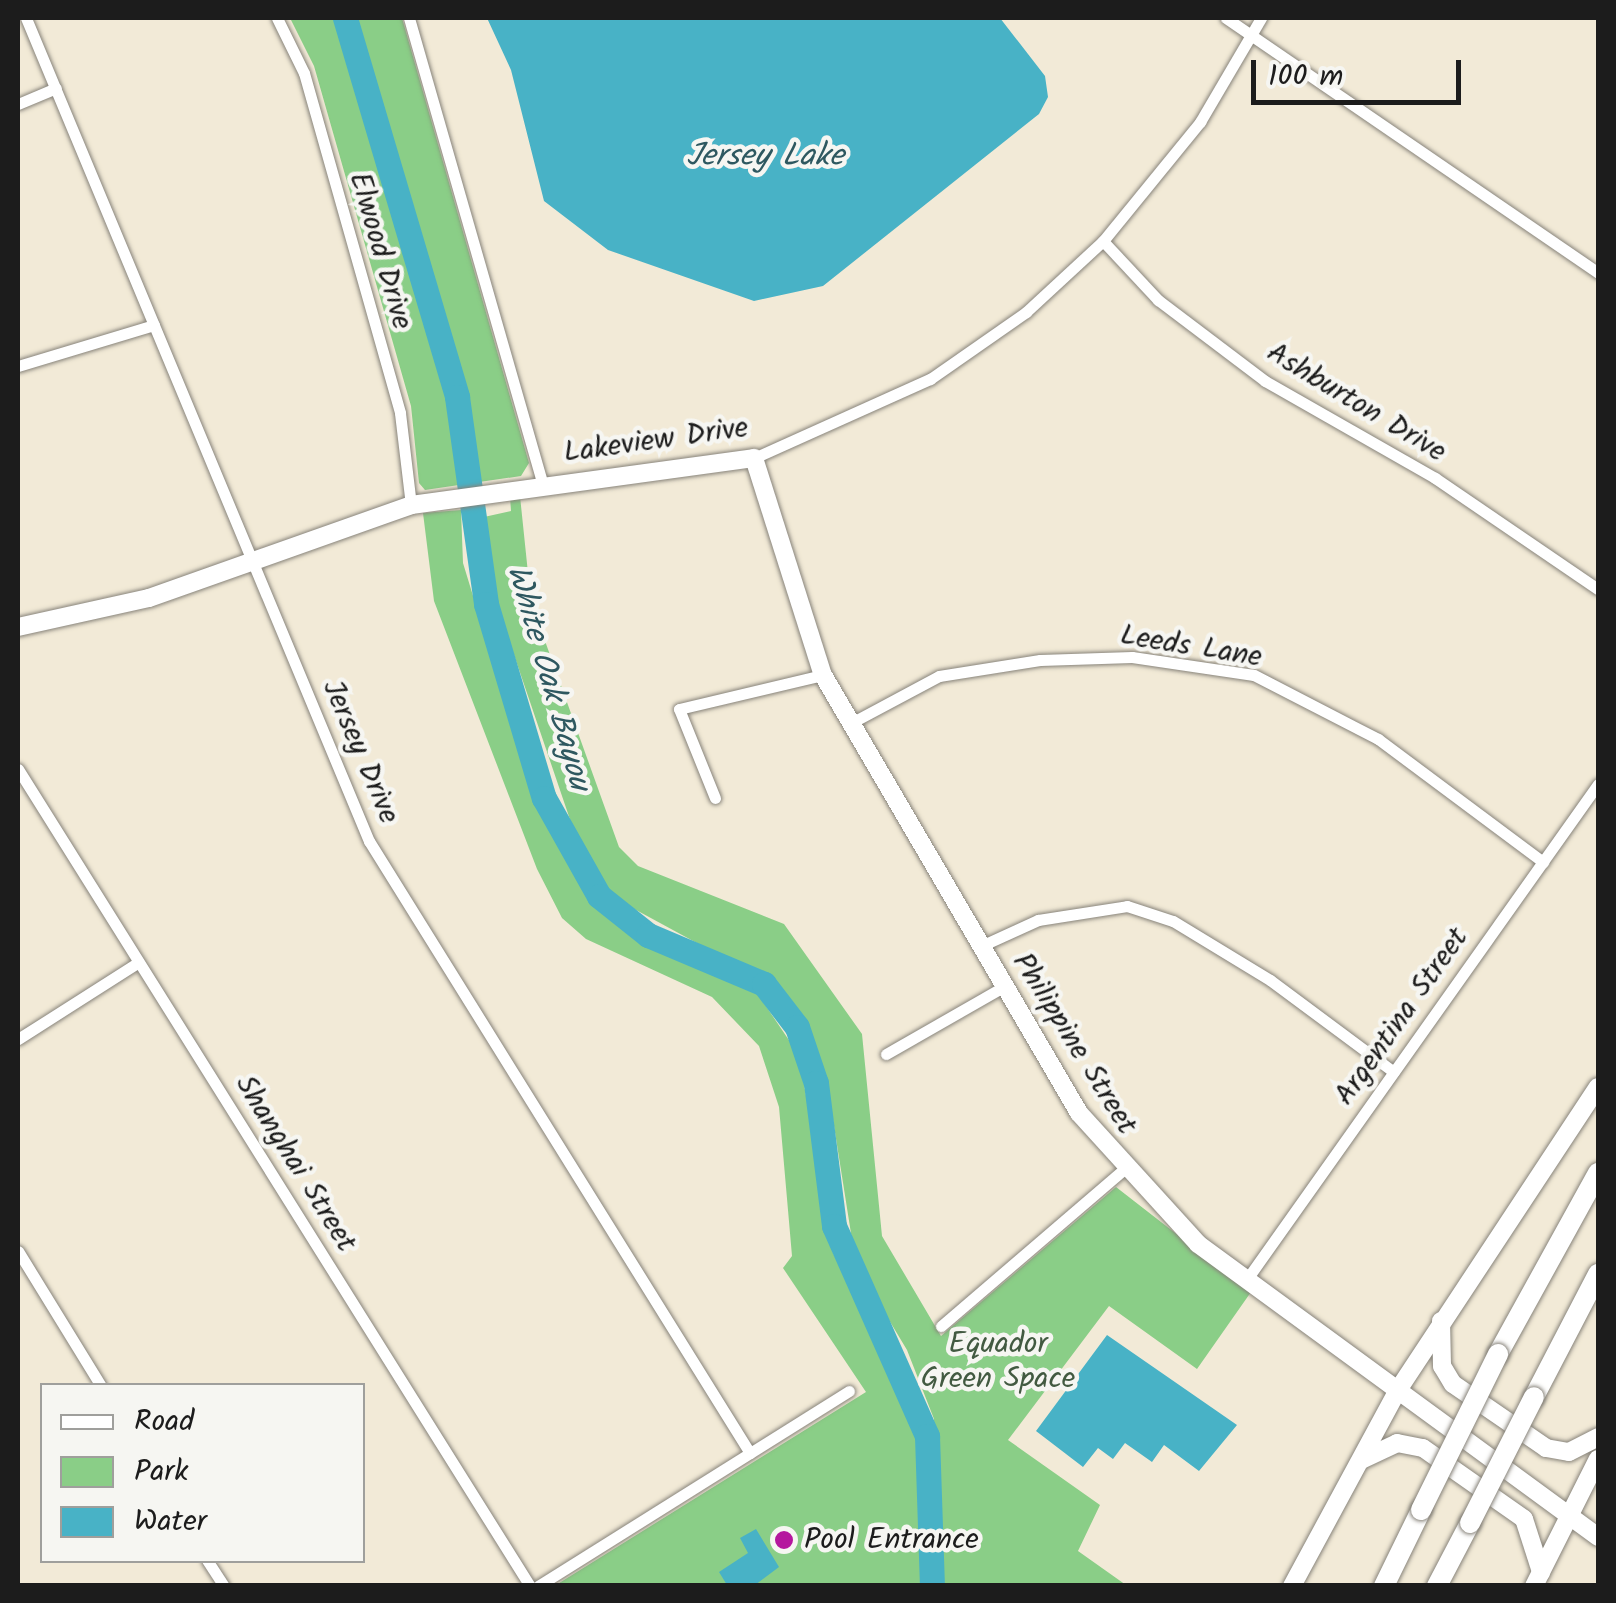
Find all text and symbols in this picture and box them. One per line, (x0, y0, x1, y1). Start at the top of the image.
scale bar (1256, 40, 1466, 102)
text: 100 m (1268, 53, 1343, 101)
water label: Jersey Lake (686, 138, 844, 176)
street label: Elwood Drive (340, 168, 420, 334)
street label: Ashburton Drive (1260, 335, 1452, 471)
street label: Lakeview Drive (561, 410, 751, 472)
water label: White Oak Bayou (497, 561, 597, 795)
street label: Leeds Lane (1118, 618, 1264, 676)
street label: Jersey Drive (314, 675, 406, 829)
street label: Argentina Street (1327, 921, 1477, 1113)
street label: Philippine Street (1004, 947, 1144, 1141)
street label: Shanghai Street (226, 1069, 364, 1259)
park label: Equador Green Space (921, 1326, 1075, 1396)
legend (40, 1383, 365, 1563)
text: Road (134, 1398, 194, 1446)
text: Park (134, 1448, 188, 1496)
text: Water (134, 1498, 207, 1546)
place label: Pool Entrance (804, 1522, 979, 1558)
marker: Pool Entrance (773, 1529, 795, 1551)

